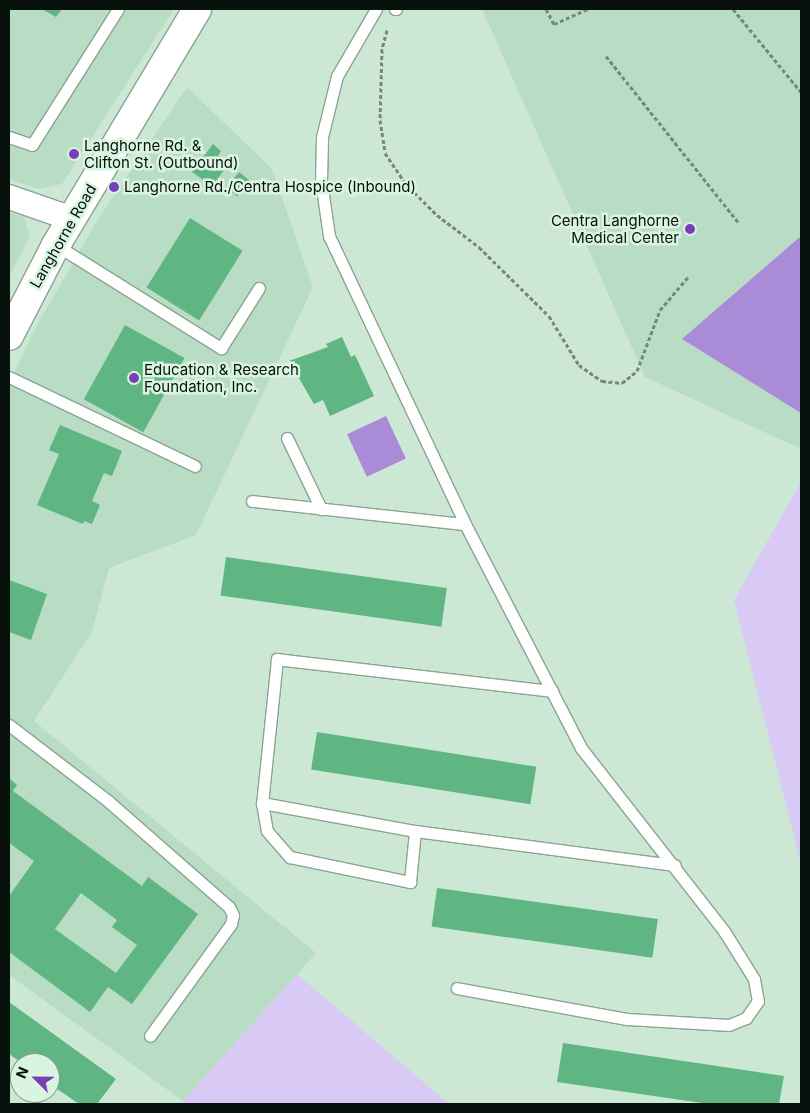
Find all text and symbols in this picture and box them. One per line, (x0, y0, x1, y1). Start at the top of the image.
place label: Langhorne Rd. & Clifton St. (Outbound) (84, 136, 238, 171)
marker: Langhorne Rd. & Clifton St. (Outbound) (68, 148, 80, 160)
place label: Langhorne Rd./Centra Hospice (Inbound) (124, 178, 416, 196)
street label: Langhorne Road (26, 181, 100, 291)
marker: Langhorne Rd./Centra Hospice (Inbound) (108, 181, 120, 193)
place label: Centra Langhorne Medical Center (551, 211, 679, 246)
marker: Centra Langhorne Medical Center (683, 222, 697, 236)
place label: Education & Research Foundation, Inc. (144, 360, 299, 395)
marker: Education & Research Foundation, Inc. (128, 372, 140, 384)
north arrow (10, 1053, 60, 1103)
text: N (12, 1064, 32, 1081)

